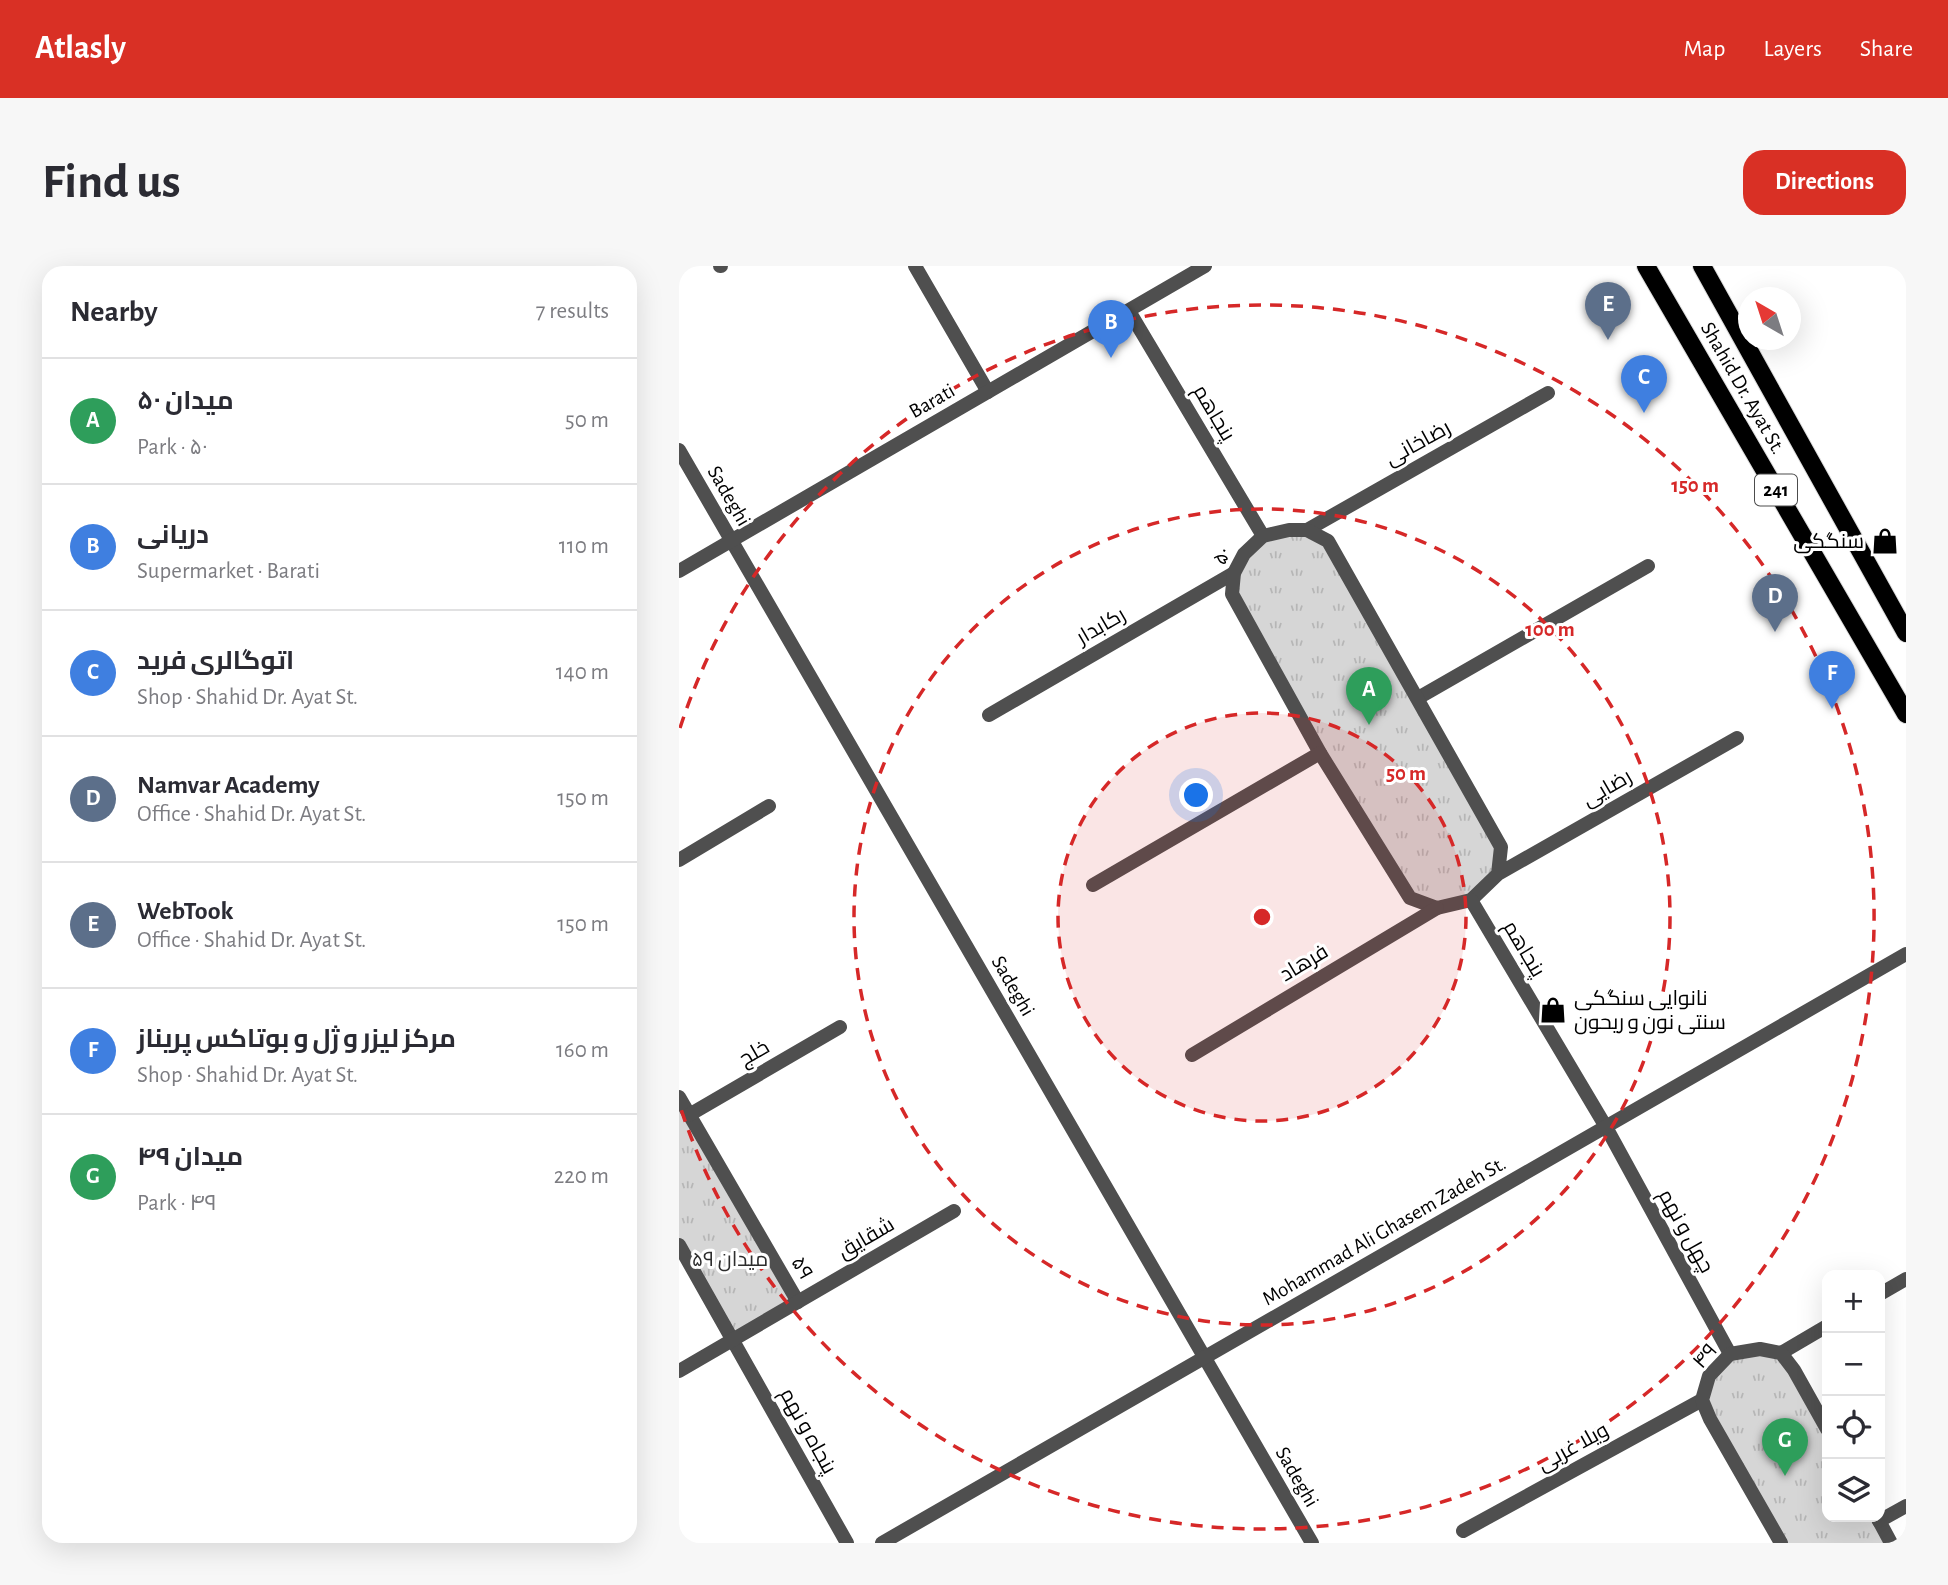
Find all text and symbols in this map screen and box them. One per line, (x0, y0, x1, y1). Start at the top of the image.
text: Atlasly (35, 32, 126, 65)
text: Map (1683, 37, 1725, 61)
text: Layers (1763, 37, 1822, 61)
text: Share (1860, 37, 1913, 61)
button: Directions (1743, 150, 1906, 215)
text: Find us (42, 158, 181, 207)
pin: E (1585, 282, 1631, 340)
north arrow (1738, 287, 1801, 350)
text: Nearby (70, 297, 158, 327)
text: 7 results (536, 300, 609, 323)
pin: B (1088, 300, 1134, 358)
street label: Shahid Dr. Ayat St. (1697, 318, 1789, 458)
pin: C (1621, 355, 1667, 413)
street label: Barati (906, 380, 958, 422)
street label: پنجاهم (1187, 381, 1239, 447)
text: میدان ۵۰ (137, 388, 234, 414)
text: A (86, 409, 100, 432)
text: 50 m (565, 409, 609, 432)
street label: رضاخانی (1382, 417, 1455, 471)
text: Park · ۵۰ (137, 436, 208, 459)
street label: Sadeghi (703, 462, 755, 530)
road number: 241 (1755, 474, 1797, 506)
text: 150 m (1671, 475, 1719, 496)
text: دریانی (137, 522, 209, 548)
shop icon: سنگکی (1870, 526, 1900, 556)
place label: سنگکی (1793, 531, 1864, 554)
text: B (86, 535, 100, 558)
text: 110 m (559, 535, 609, 558)
street label: ۵۰ (1209, 544, 1235, 568)
text: Supermarket · Barati (137, 560, 320, 583)
pin: D (1752, 574, 1798, 632)
street label: رکابدار (1072, 604, 1130, 650)
text: 100 m (1525, 619, 1575, 640)
text: اتوگالری فرید (137, 648, 294, 674)
pin: F (1809, 651, 1855, 709)
text: C (87, 661, 99, 684)
text: 140 m (556, 661, 609, 684)
pin: A (1346, 667, 1392, 725)
text: Shop · Shahid Dr. Ayat St. (137, 686, 358, 709)
text: 50 m (1386, 763, 1426, 784)
street label: رضایی (1579, 766, 1636, 812)
text: Namvar Academy (137, 772, 320, 798)
your location (1179, 778, 1213, 812)
text: D (85, 787, 101, 810)
text: 150 m (557, 787, 609, 810)
text: Office · Shahid Dr. Ayat St. (137, 803, 366, 826)
text: WebTook (137, 898, 233, 924)
centre of rings (1250, 905, 1274, 929)
text: E (87, 913, 99, 936)
text: 150 m (557, 913, 609, 936)
street label: پنجاهم (1497, 917, 1549, 983)
text: Office · Shahid Dr. Ayat St. (137, 929, 366, 952)
street label: فرهاد (1276, 941, 1332, 986)
street label: Sadeghi (987, 952, 1039, 1020)
place label: نانوایی سنگکی سنتی نون و ریحون (1574, 988, 1726, 1035)
shop icon: نانوایی سنگکی سنتی نون و ریحون (1538, 995, 1568, 1025)
text: مرکز لیزر و ژل و بوتاکس پریناز (137, 1026, 456, 1052)
street label: خلج (735, 1036, 774, 1073)
text: F (88, 1039, 98, 1062)
text: 160 m (556, 1039, 609, 1062)
text: Shop · Shahid Dr. Ayat St. (137, 1064, 358, 1087)
text: میدان ۴۹ (137, 1144, 243, 1170)
street label: Mohammad Ali Ghasem Zadeh St. (1259, 1153, 1509, 1309)
text: G (86, 1165, 100, 1188)
text: 220 m (554, 1165, 609, 1188)
street label: چهل و نهم (1652, 1186, 1717, 1278)
text: Park · ۴۹ (137, 1192, 217, 1215)
street label: شقایق (834, 1214, 899, 1264)
park label: میدان ۵۹ (692, 1249, 768, 1272)
street label: ۵۹ (787, 1253, 817, 1283)
map controls (1822, 1270, 1885, 1522)
button: + (1822, 1270, 1885, 1333)
button: − (1822, 1333, 1885, 1396)
street label: ۴۹ (1689, 1340, 1721, 1372)
street label: پنجاه و نهم (773, 1385, 840, 1479)
button: locate (1822, 1396, 1885, 1459)
pin: G (1762, 1418, 1808, 1476)
street label: ویلا غربی (1534, 1419, 1613, 1477)
street label: Sadeghi (1271, 1443, 1323, 1511)
button: layers (1822, 1459, 1885, 1522)

